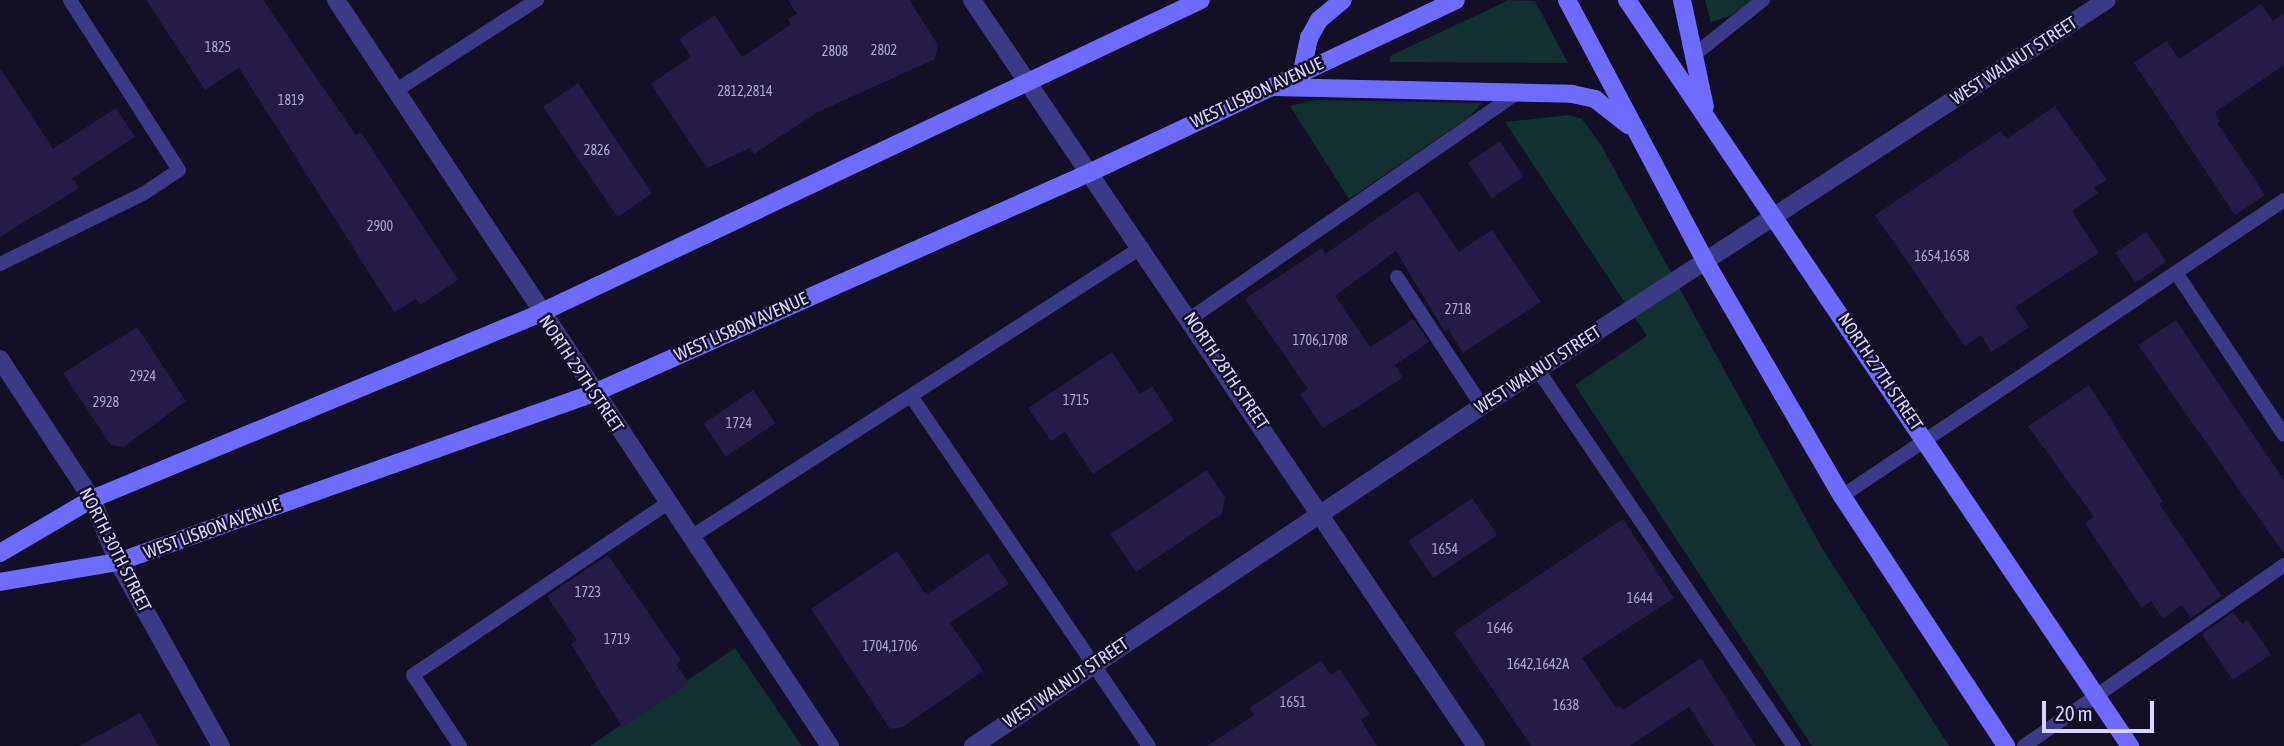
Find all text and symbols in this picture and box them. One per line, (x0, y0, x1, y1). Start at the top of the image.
street label: WEST WALNUT STREET (1947, 12, 2081, 110)
house number: 1825 (205, 39, 231, 55)
house number: 2802 (871, 42, 897, 58)
house number: 2808 (822, 43, 848, 59)
street label: WEST LISBON AVENUE (1187, 53, 1327, 133)
house number: 2812,2814 (717, 83, 773, 99)
house number: 1819 (278, 92, 304, 108)
house number: 2826 (584, 142, 610, 158)
house number: 2900 (367, 218, 393, 234)
house number: 1654,1658 (1914, 248, 1970, 264)
street label: WEST LISBON AVENUE (671, 288, 811, 366)
house number: 2718 (1445, 301, 1471, 317)
street label: NORTH 28TH STREET (1179, 308, 1273, 434)
street label: NORTH 27TH STREET (1833, 309, 1927, 435)
street label: NORTH 29TH STREET (534, 311, 628, 437)
street label: WEST WALNUT STREET (1471, 321, 1605, 419)
house number: 1706,1708 (1292, 332, 1348, 348)
house number: 2924 (130, 368, 156, 384)
house number: 1715 (1063, 392, 1089, 408)
house number: 2928 (93, 394, 119, 410)
house number: 1724 (726, 415, 752, 431)
street label: NORTH 30TH STREET (74, 484, 156, 616)
street label: WEST LISBON AVENUE (141, 494, 283, 564)
house number: 1654 (1432, 541, 1458, 557)
house number: 1723 (575, 584, 601, 600)
house number: 1644 (1627, 590, 1653, 606)
house number: 1646 (1487, 620, 1513, 636)
house number: 1719 (604, 631, 630, 647)
street label: WEST WALNUT STREET (999, 633, 1133, 733)
house number: 1704,1706 (862, 638, 918, 654)
house number: 1642,1642A (1507, 656, 1569, 672)
scale bar (2046, 686, 2158, 730)
house number: 1651 (1280, 694, 1306, 710)
house number: 1638 (1553, 697, 1579, 713)
text: 20 m (2055, 701, 2093, 725)

